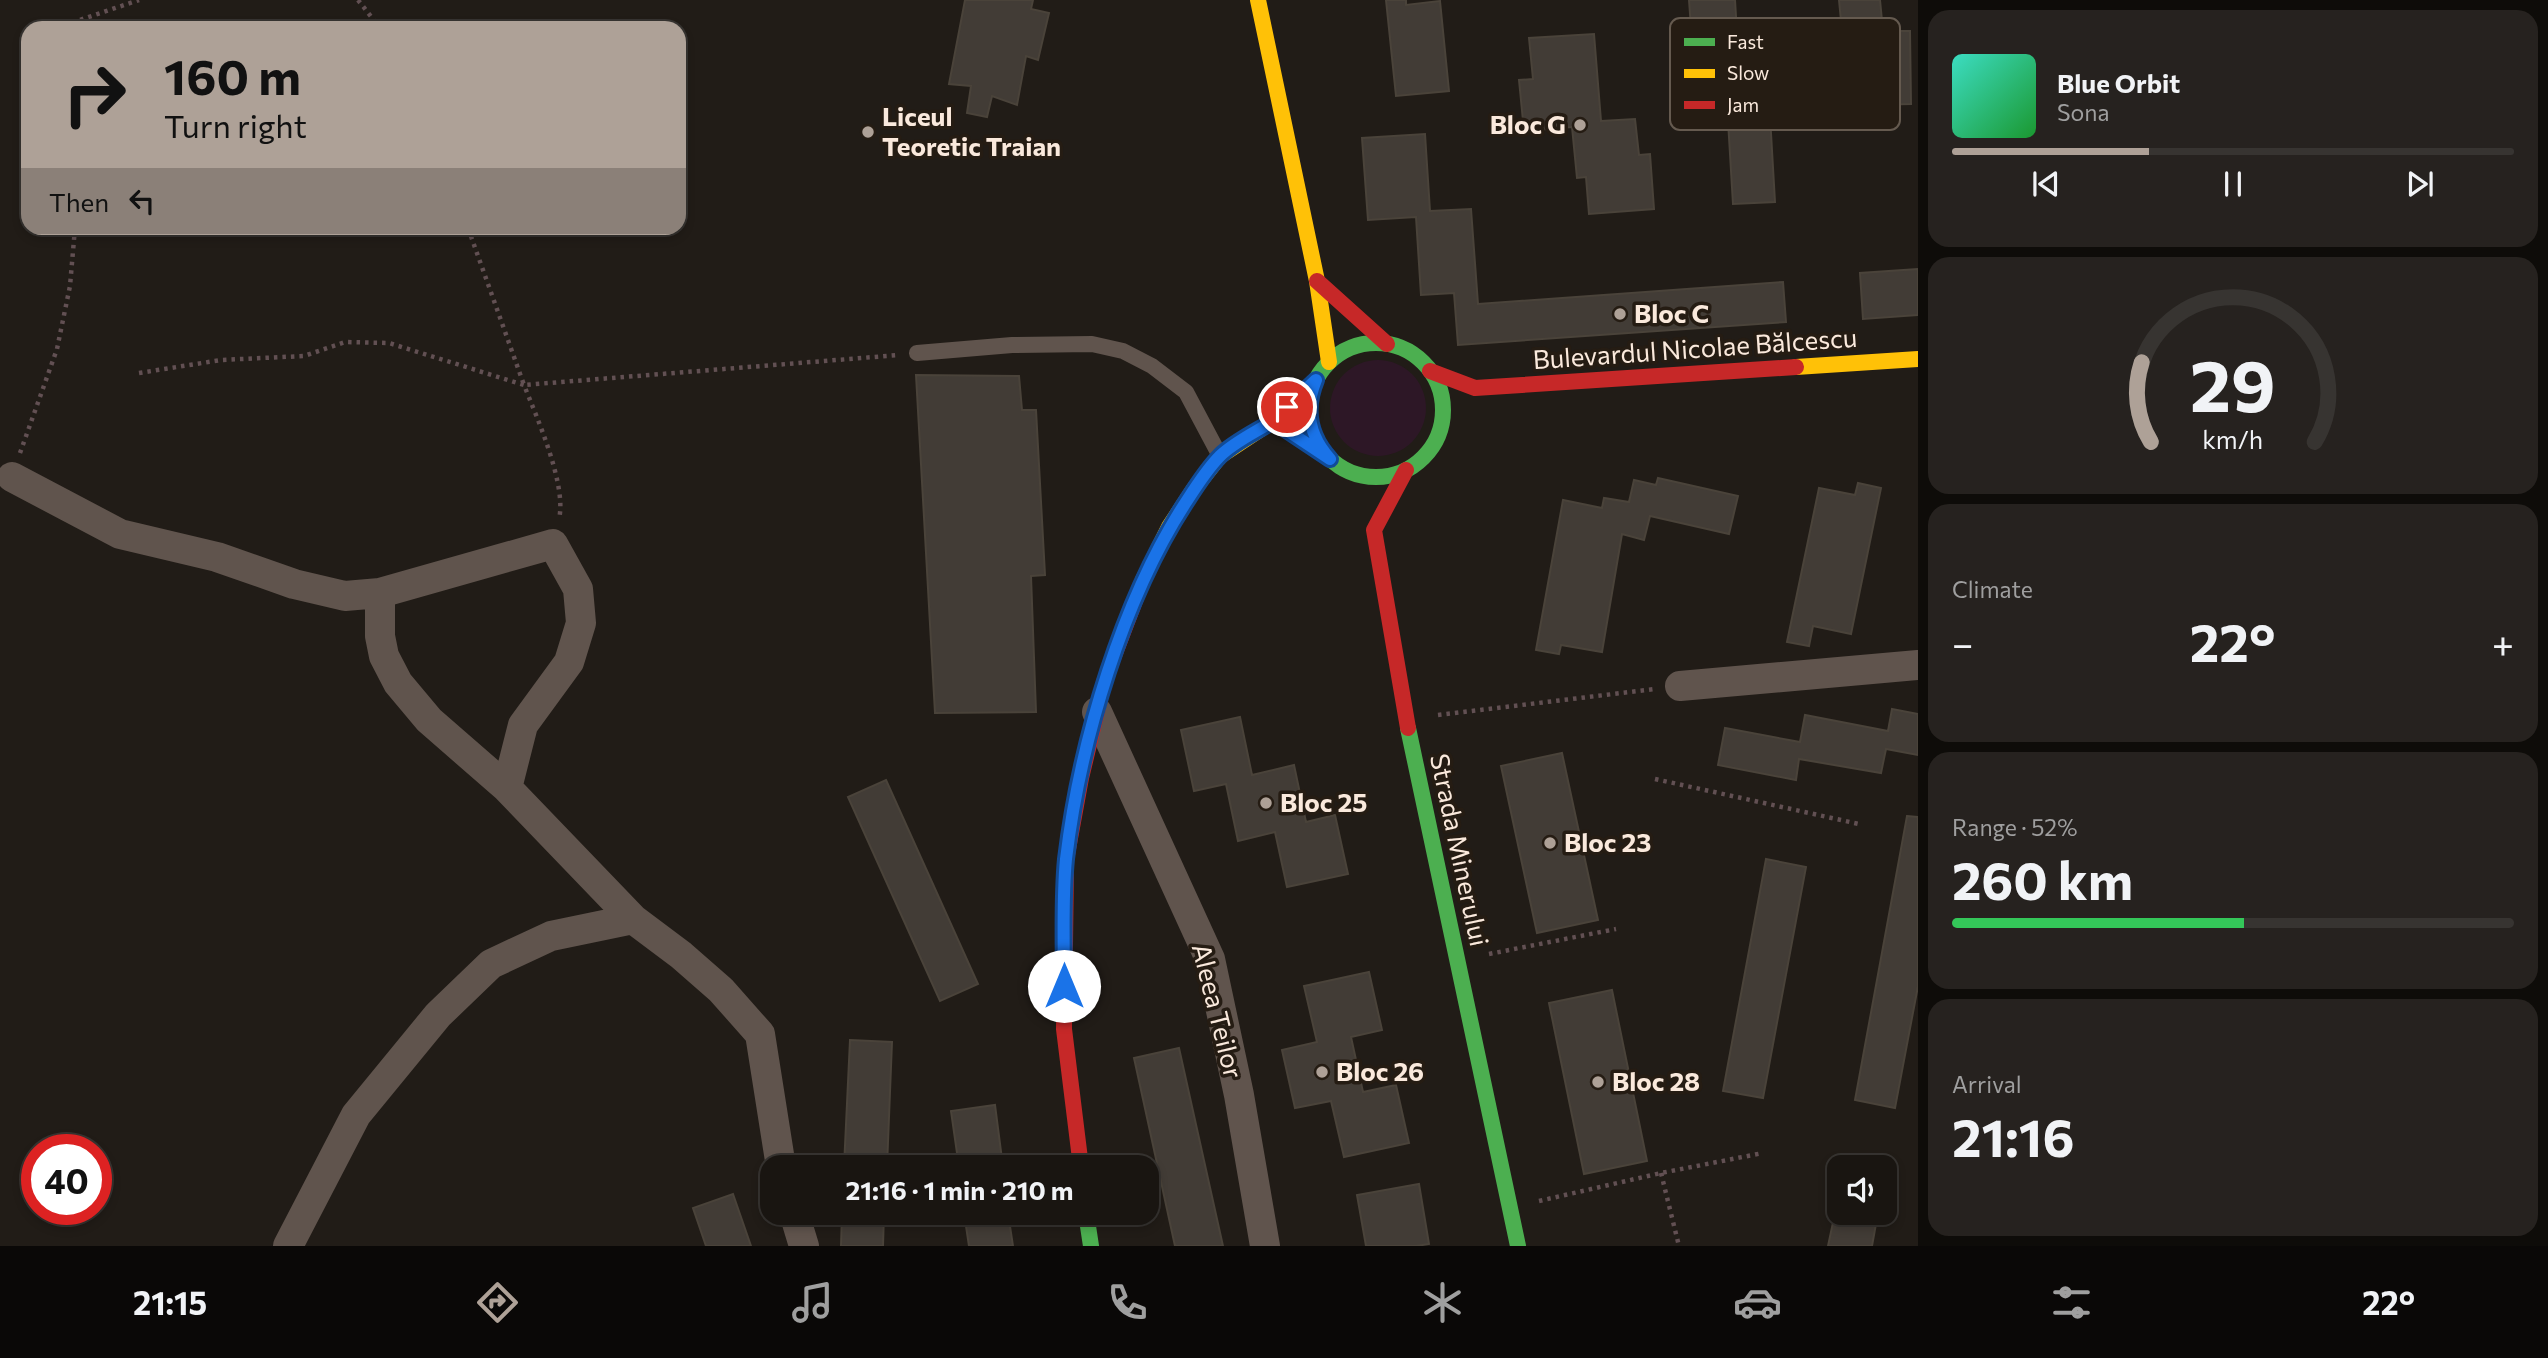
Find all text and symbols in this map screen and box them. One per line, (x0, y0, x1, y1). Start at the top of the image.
legend (1670, 18, 1900, 130)
text: Fast (1727, 30, 1764, 53)
text: 160 m (164, 45, 301, 105)
icon: right (49, 49, 140, 140)
text: Slow (1727, 61, 1769, 84)
text: Blue Orbit (2057, 67, 2180, 98)
text: Jam (1727, 93, 1759, 116)
text: Sona (2057, 98, 2109, 126)
place label: Liceul Teoretic Traian (882, 100, 1061, 161)
text: Turn right (164, 105, 307, 145)
place label: Bloc G (1490, 108, 1566, 139)
marker: Bloc G (1572, 117, 1588, 133)
marker: Liceul Teoretic Traian (860, 124, 876, 140)
icon: previous (2027, 165, 2065, 203)
icon: pause (2214, 165, 2252, 203)
icon: next (2401, 165, 2439, 203)
icon: left (123, 182, 161, 220)
text: Then (49, 186, 109, 217)
place label: Bloc C (1634, 297, 1709, 328)
marker: Bloc C (1612, 306, 1628, 322)
street label: Bulevardul Nicolae Bălcescu (1532, 321, 1858, 374)
text: 29 (2190, 338, 2276, 427)
pin (1257, 377, 1317, 437)
icon: arrive (1268, 388, 1306, 426)
text: km/h (2203, 424, 2263, 454)
text: Climate (1952, 575, 2033, 603)
text: 22° (2190, 609, 2275, 673)
text: − (1952, 619, 1974, 666)
text: + (2492, 619, 2514, 666)
street label: Strada Minerului (1425, 751, 1496, 949)
place label: Bloc 25 (1280, 786, 1367, 817)
marker: Bloc 25 (1258, 795, 1274, 811)
text: Range · 52% (1952, 813, 2077, 841)
place label: Bloc 23 (1564, 826, 1651, 857)
marker: Bloc 23 (1542, 835, 1558, 851)
text: 260 km (1952, 847, 2133, 911)
street label: Aleea Teilor (1187, 940, 1250, 1081)
position arrow (1027, 949, 1101, 1023)
place label: Bloc 26 (1336, 1055, 1424, 1086)
marker: Bloc 26 (1314, 1064, 1330, 1080)
place label: Bloc 28 (1612, 1065, 1700, 1096)
text: Arrival (1952, 1070, 2022, 1098)
marker: Bloc 28 (1590, 1074, 1606, 1090)
text: 21:16 (1952, 1104, 2075, 1168)
speed limit sign: 40 (21, 1134, 112, 1225)
map controls (1827, 1155, 1897, 1225)
button: sound (1827, 1155, 1897, 1225)
text: 21:16 · 1 min · 210 m (845, 1174, 1074, 1205)
icon: directions (473, 1278, 522, 1327)
icon: music (788, 1278, 837, 1327)
icon: phone (1103, 1278, 1152, 1327)
icon: climate (1418, 1278, 1467, 1327)
icon: car (1733, 1278, 1782, 1327)
icon: filters (2047, 1278, 2096, 1327)
text: 21:15 (133, 1282, 207, 1322)
text: 22° (2362, 1282, 2415, 1322)

